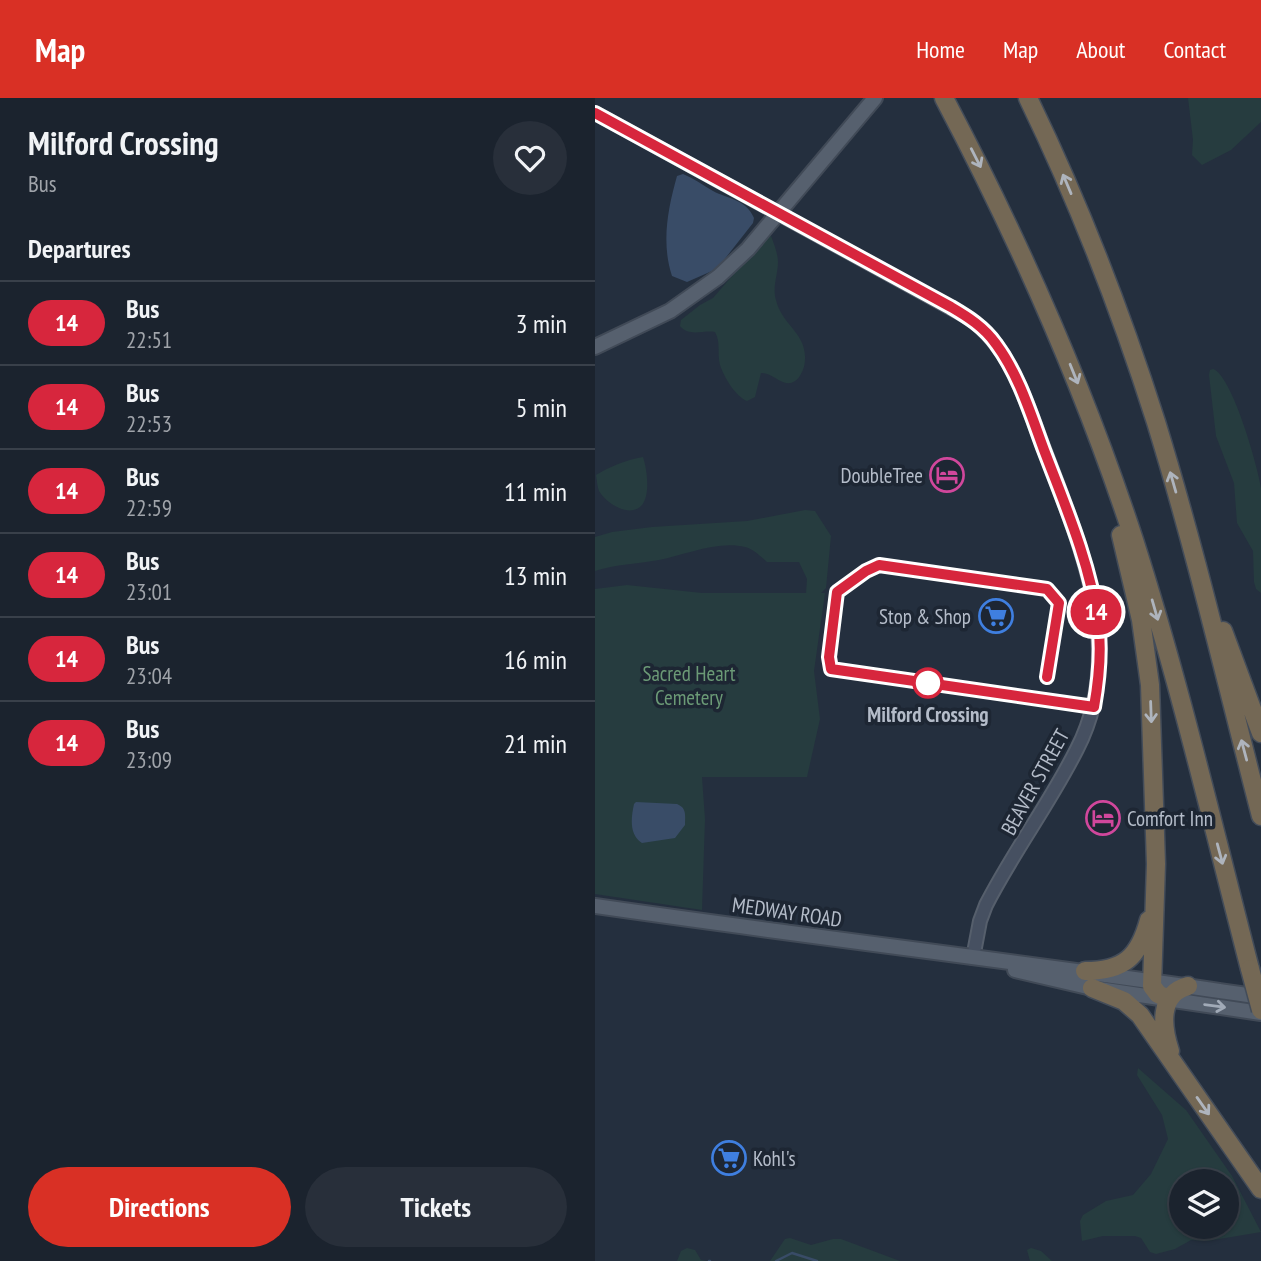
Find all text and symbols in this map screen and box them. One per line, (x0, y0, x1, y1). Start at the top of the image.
text: Map (35, 28, 85, 71)
text: Home (916, 34, 965, 65)
text: Map (1003, 34, 1038, 65)
text: About (1076, 34, 1125, 65)
text: Contact (1163, 34, 1226, 65)
text: Milford Crossing (28, 121, 219, 164)
button: heart (493, 121, 567, 195)
one-way arrow (969, 148, 983, 168)
text: Bus (28, 169, 57, 198)
one-way arrow (1060, 173, 1073, 195)
text: Departures (28, 232, 131, 265)
text: Bus (126, 292, 159, 325)
text: 14 (55, 307, 78, 338)
text: 3 min (516, 307, 567, 340)
text: 22:51 (126, 325, 172, 354)
one-way arrow (1068, 363, 1081, 384)
text: Bus (126, 376, 159, 409)
text: 14 (55, 391, 78, 422)
text: 5 min (516, 391, 567, 424)
text: 22:53 (126, 409, 172, 438)
hotel icon: DoubleTree (928, 456, 966, 494)
text: Bus (126, 460, 159, 493)
place label: DoubleTree (841, 462, 923, 489)
one-way arrow (1166, 472, 1179, 494)
text: 14 (55, 475, 78, 506)
text: 11 min (504, 475, 567, 508)
text: 22:59 (126, 493, 172, 522)
text: Bus (126, 544, 159, 577)
text: 14 (55, 559, 78, 590)
text: 13 min (504, 559, 567, 592)
text: 23:01 (126, 577, 172, 606)
line badge: 14 (1065, 589, 1127, 635)
text: 14 (1085, 596, 1107, 627)
supermarket icon: Stop & Shop (977, 597, 1015, 635)
one-way arrow (1150, 599, 1163, 621)
place label: Stop & Shop (879, 603, 971, 630)
text: Bus (126, 628, 159, 661)
text: 14 (55, 643, 78, 674)
text: 16 min (504, 643, 567, 676)
park label: Sacred Heart Cemetery (642, 660, 736, 711)
text: 23:04 (126, 661, 172, 690)
marker: Milford Crossing (913, 668, 943, 698)
one-way arrow (1145, 700, 1158, 723)
place label: Milford Crossing (867, 701, 989, 728)
text: Bus (126, 712, 159, 745)
street label: BEAVER STREET (995, 724, 1075, 840)
text: 14 (55, 727, 78, 758)
text: 21 min (504, 727, 567, 760)
one-way arrow (1237, 739, 1250, 762)
text: 23:09 (126, 745, 172, 774)
hotel icon: Comfort Inn (1084, 799, 1122, 837)
place label: Comfort Inn (1127, 805, 1213, 832)
one-way arrow (1214, 842, 1227, 865)
street label: MEDWAY ROAD (730, 891, 844, 933)
one-way arrow (1203, 1000, 1226, 1013)
one-way arrow (1196, 1096, 1210, 1115)
supermarket icon: Kohl's (710, 1139, 748, 1177)
place label: Kohl's (753, 1145, 796, 1172)
button: Directions (28, 1167, 291, 1247)
button: Tickets (305, 1167, 567, 1247)
map controls (1169, 1169, 1239, 1239)
button: layers (1169, 1169, 1239, 1239)

